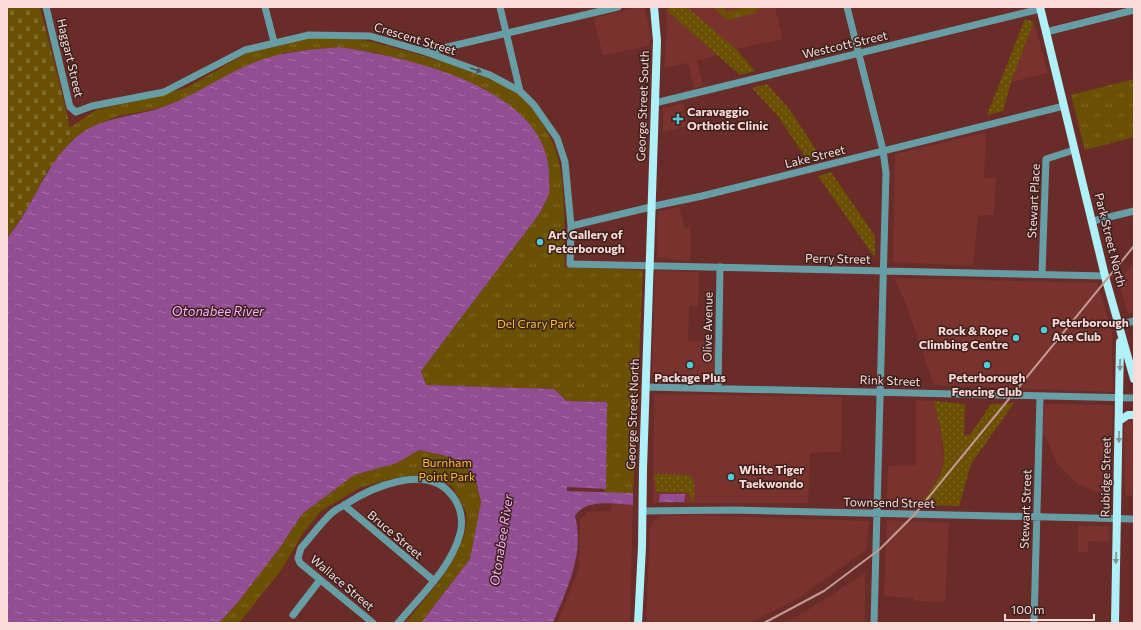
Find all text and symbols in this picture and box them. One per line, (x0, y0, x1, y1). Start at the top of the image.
street label: Haggart Street (55, 17, 87, 99)
street label: Crescent Street (373, 19, 458, 57)
street label: Westcott Street (801, 27, 889, 61)
street label: George Street South (633, 50, 651, 162)
one-way arrow (470, 68, 482, 74)
place label: Caravaggio Orthotic Clinic (687, 104, 768, 132)
marker: Caravaggio Orthotic Clinic (672, 113, 684, 125)
street label: Lake Street (783, 142, 847, 170)
street label: Stewart Place (1024, 163, 1042, 239)
street label: Park Street North (1093, 191, 1129, 288)
place label: Art Gallery of Peterborough (548, 227, 625, 255)
marker: Art Gallery of Peterborough (535, 237, 545, 247)
street label: Perry Street (805, 250, 871, 266)
street label: Olive Avenue (699, 292, 715, 362)
water label: Otonabee River (172, 303, 265, 319)
place label: Peterborough Axe Club (1052, 315, 1129, 343)
park label: Del Crary Park (497, 316, 576, 330)
place label: Rock & Rope Climbing Centre (919, 323, 1008, 351)
marker: Peterborough Axe Club (1039, 325, 1049, 335)
marker: Rock & Rope Climbing Centre (1011, 333, 1021, 343)
street label: George Street North (623, 358, 641, 470)
one-way arrow (1117, 359, 1123, 372)
marker: Package Plus (685, 360, 695, 370)
marker: Peterborough Fencing Club (982, 360, 992, 370)
place label: Package Plus (654, 370, 726, 384)
place label: Peterborough Fencing Club (949, 370, 1025, 398)
street label: Rink Street (859, 372, 921, 388)
one-way arrow (1116, 431, 1122, 444)
street label: Rubidge Street (1097, 436, 1113, 517)
park label: Burnham Point Park (419, 455, 476, 483)
place label: White Tiger Taekwondo (739, 462, 804, 490)
street label: Stewart Street (1017, 469, 1033, 549)
marker: White Tiger Taekwondo (726, 472, 736, 482)
water label: Otonabee River (486, 492, 516, 587)
street label: Townsend Street (843, 494, 935, 510)
street label: Bruce Street (365, 507, 426, 561)
street label: Wallace Street (308, 552, 377, 613)
one-way arrow (1113, 552, 1120, 564)
scale bar (1005, 596, 1094, 622)
text: 100 m (1011, 602, 1045, 616)

